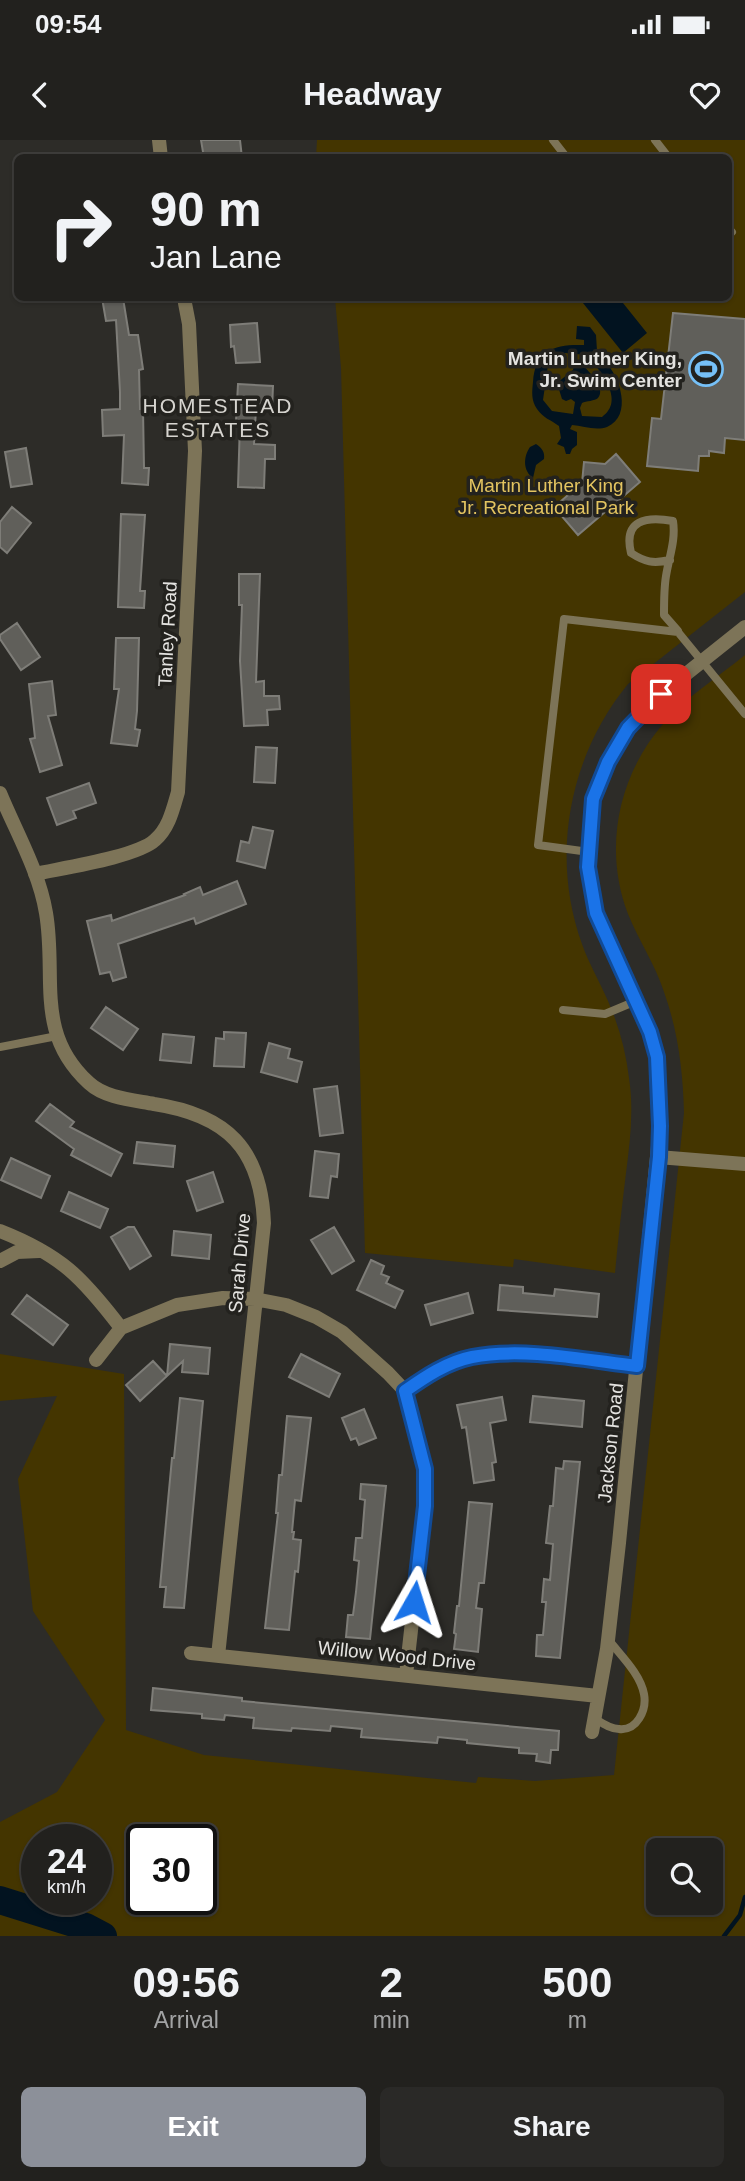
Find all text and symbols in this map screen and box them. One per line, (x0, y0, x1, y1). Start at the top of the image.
text: 09:54 (35, 9, 102, 39)
icon: back (21, 76, 59, 114)
text: Headway (303, 76, 442, 112)
icon: heart (686, 76, 724, 114)
icon: right (35, 182, 126, 273)
text: 90 m (150, 182, 262, 236)
text: Jan Lane (150, 239, 282, 275)
place label: Martin Luther King, Jr. Swim Center (508, 348, 683, 391)
sports icon: Martin Luther King, Jr. Swim Center (687, 350, 725, 388)
district label: HOMESTEAD ESTATES (142, 394, 294, 441)
park label: Martin Luther King Jr. Recreational Park (458, 475, 635, 518)
street label: Tanley Road (154, 581, 181, 687)
pin (631, 664, 691, 724)
icon: arrive (642, 675, 680, 713)
street label: Sarah Drive (225, 1212, 254, 1314)
street label: Jackson Road (594, 1382, 627, 1504)
position arrow (377, 1565, 451, 1639)
street label: Willow Wood Drive (317, 1637, 477, 1674)
speed limit sign: 30 (126, 1824, 217, 1915)
map controls (646, 1838, 723, 1915)
button: search (646, 1838, 723, 1915)
text: 24 (47, 1841, 86, 1880)
text: km/h (47, 1877, 86, 1897)
text: 09:56 (133, 1959, 240, 2006)
text: 2 (379, 1959, 403, 2006)
text: 500 (542, 1959, 612, 2006)
text: Arrival (154, 2007, 219, 2033)
text: min (373, 2007, 410, 2033)
text: m (568, 2007, 587, 2033)
button: Exit (21, 2087, 366, 2167)
button: Share (380, 2087, 724, 2167)

